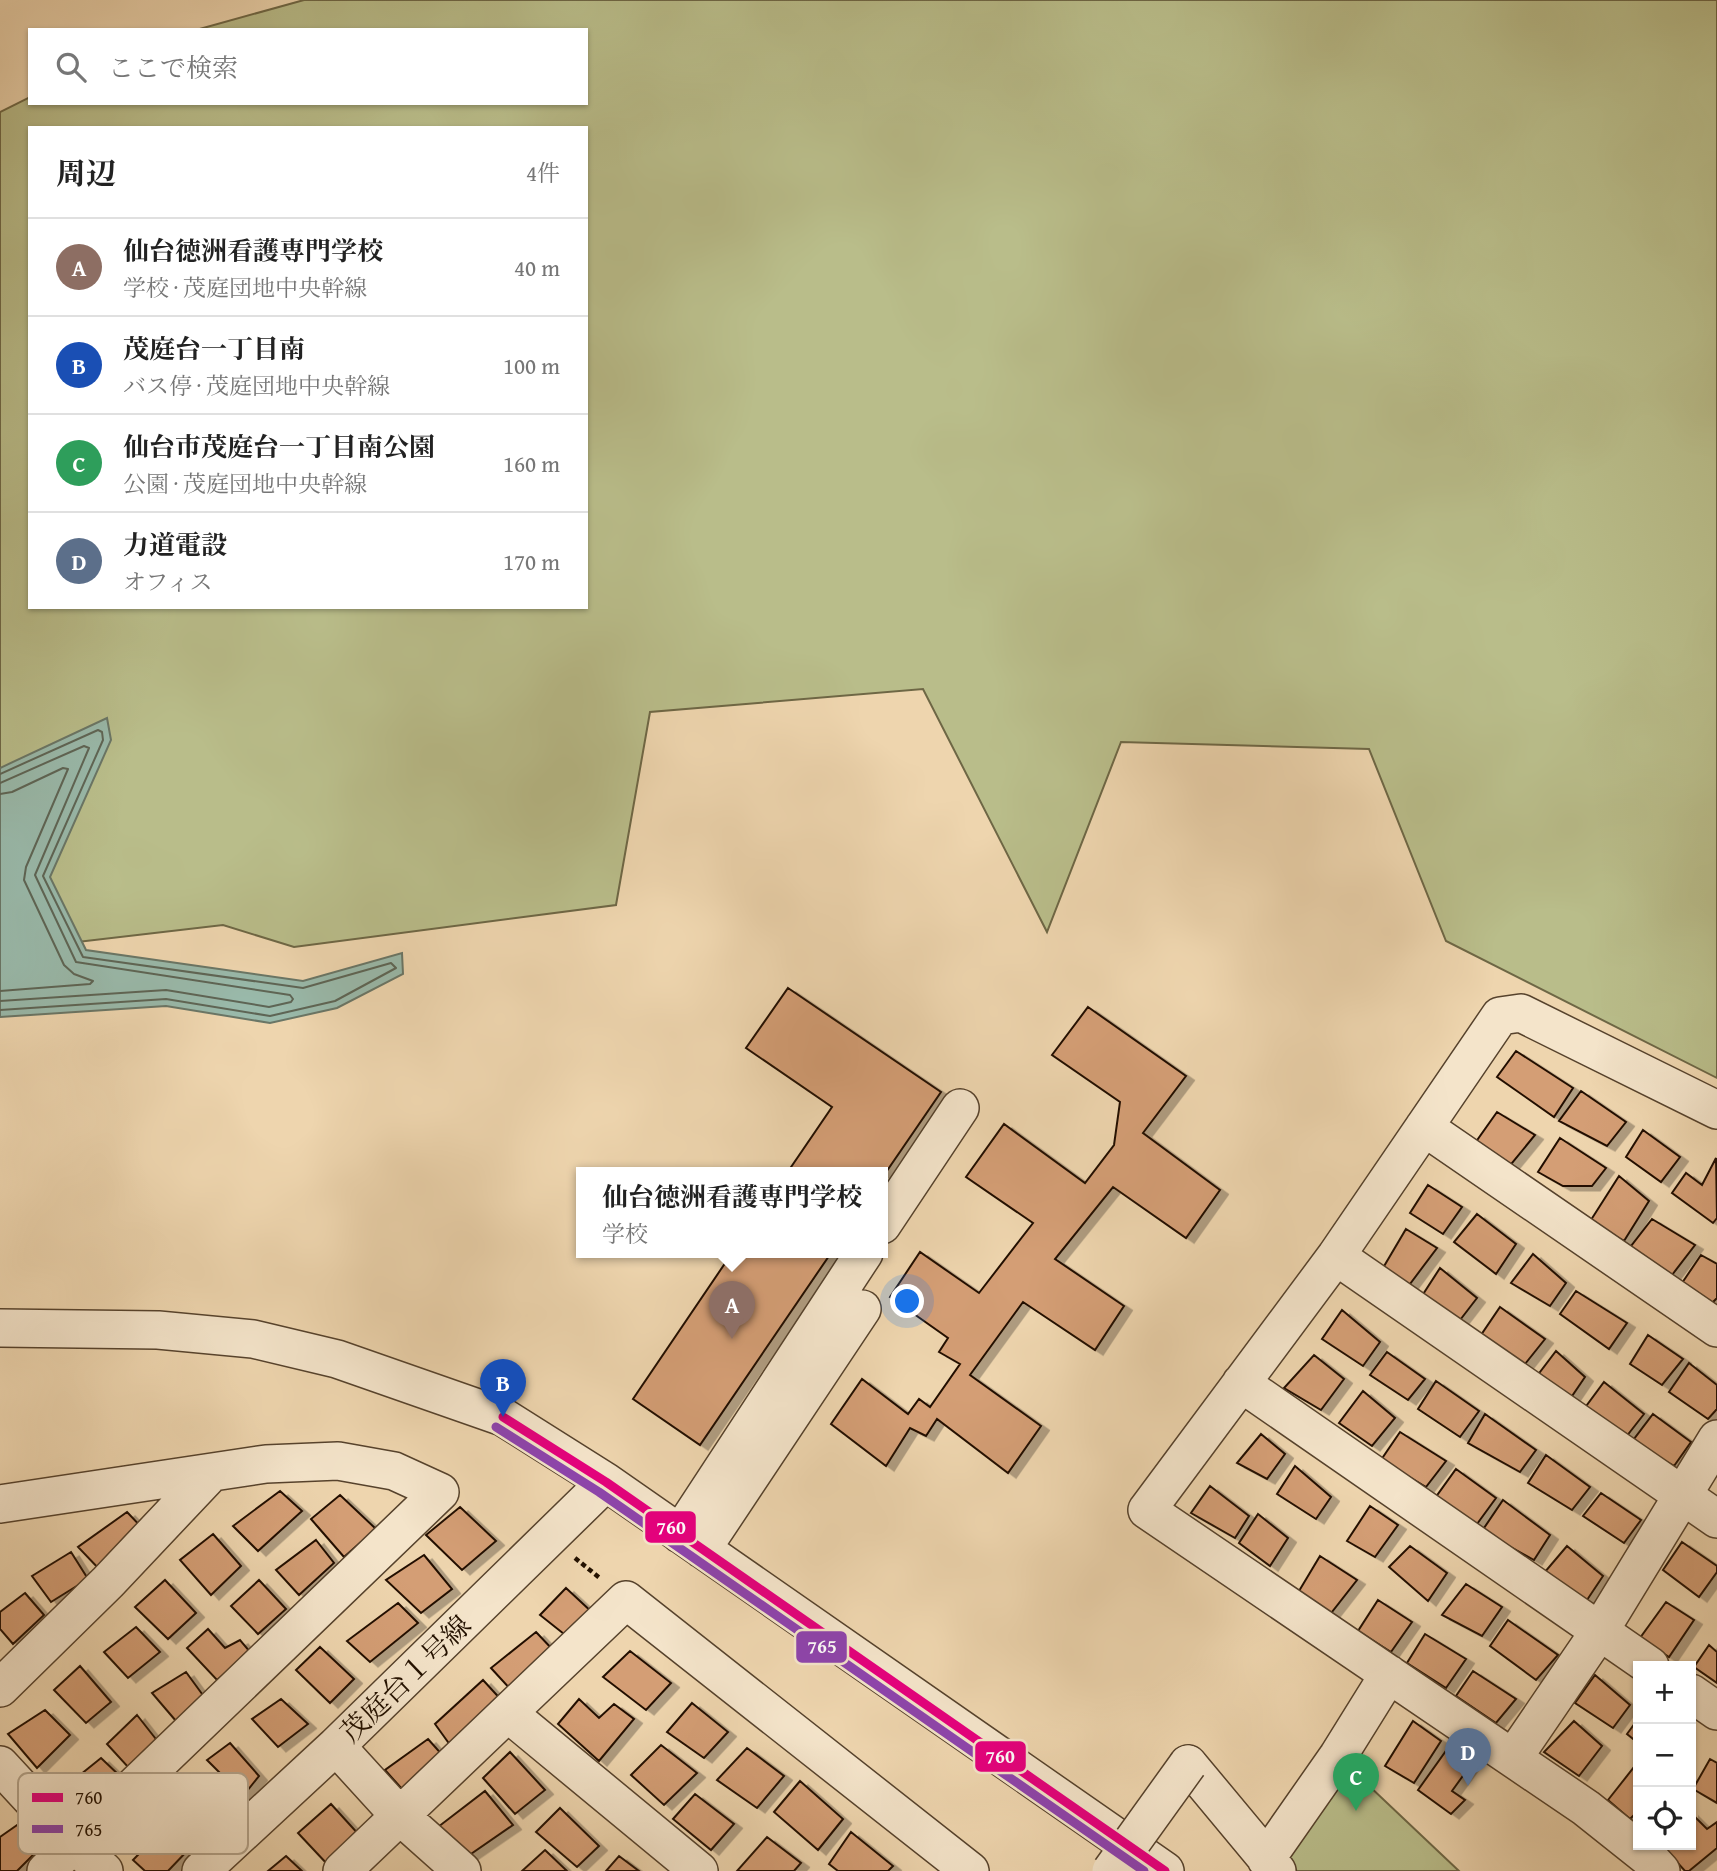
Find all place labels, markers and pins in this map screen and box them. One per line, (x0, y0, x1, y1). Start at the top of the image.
pin: A (709, 1281, 755, 1339)
pin: B (480, 1359, 526, 1417)
pin: D (1445, 1728, 1491, 1786)
pin: C (1333, 1753, 1379, 1811)

